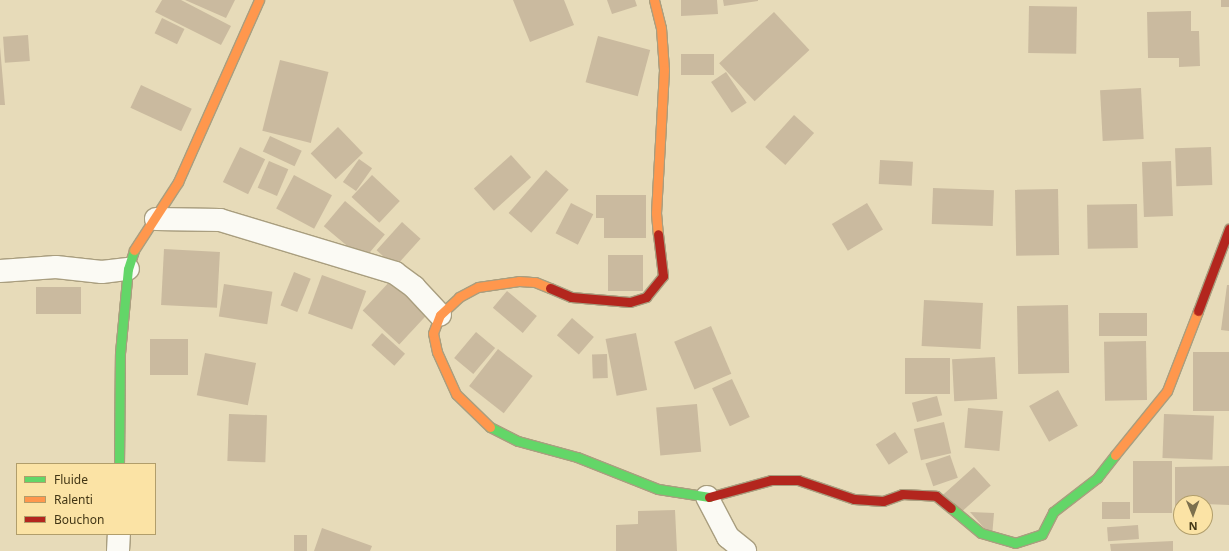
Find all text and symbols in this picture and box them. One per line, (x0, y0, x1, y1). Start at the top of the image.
legend (16, 463, 156, 535)
text: Fluide (54, 471, 88, 488)
text: Ralenti (54, 491, 93, 508)
north arrow (1173, 495, 1213, 535)
text: Bouchon (54, 511, 104, 528)
text: N (1189, 519, 1198, 534)

